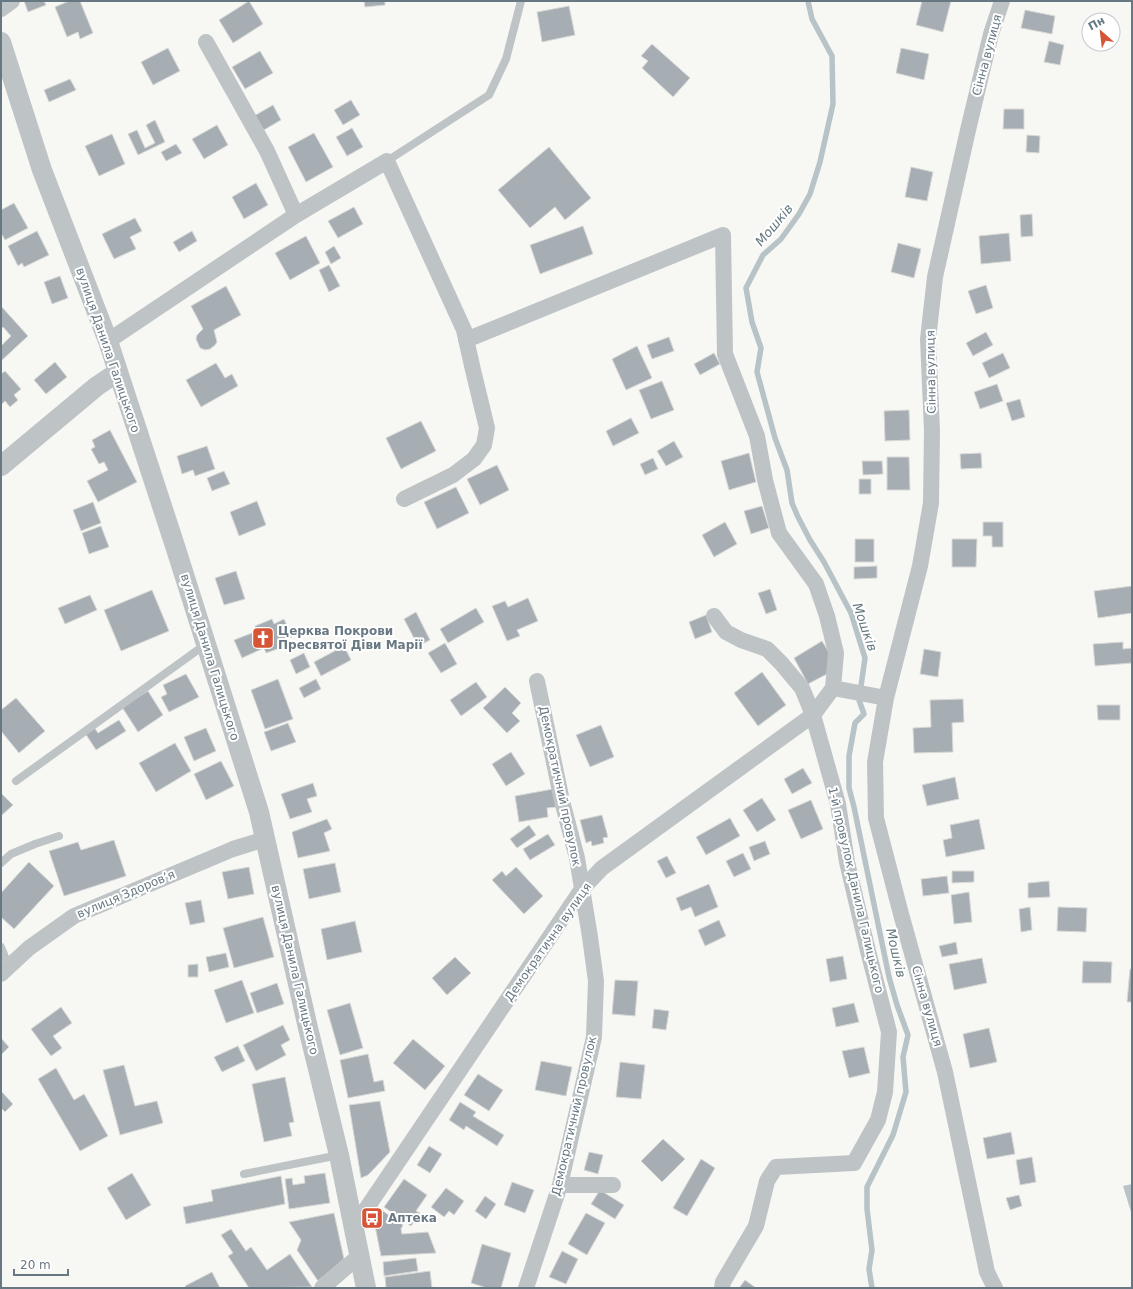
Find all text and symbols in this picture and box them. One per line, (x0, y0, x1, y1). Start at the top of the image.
north arrow (1081, 12, 1121, 52)
street label: Сінна вулиця (969, 13, 1005, 97)
text: Пн (1086, 14, 1107, 33)
water label: Мошків (752, 201, 796, 249)
street label: вулиця Данила Галицького (73, 266, 143, 434)
street label: Сінна вулиця (923, 330, 939, 414)
street label: вулиця Данила Галицького (178, 572, 242, 742)
water label: Мошків (850, 601, 880, 653)
place label: Церква Покрови Пресвятої Діви Марії (278, 624, 423, 652)
church icon: Церква Покрови Пресвятої Діви Марії (250, 625, 276, 651)
street label: Демократичний провулок (536, 704, 584, 868)
street label: 1-й провулок Данила Галицького (825, 785, 887, 995)
street label: вулиця Здоровʼя (75, 867, 177, 921)
street label: Демократична вулиця (502, 880, 594, 1004)
street label: вулиця Данила Галицького (269, 884, 321, 1056)
water label: Мошків (883, 927, 909, 979)
street label: Сінна вулиця (909, 964, 945, 1048)
street label: Демократичний провулок (549, 1035, 599, 1197)
bus stop icon: Аптека (359, 1205, 385, 1231)
place label: Аптека (388, 1211, 437, 1225)
scale bar (14, 1251, 68, 1277)
text: 20 m (20, 1258, 51, 1272)

